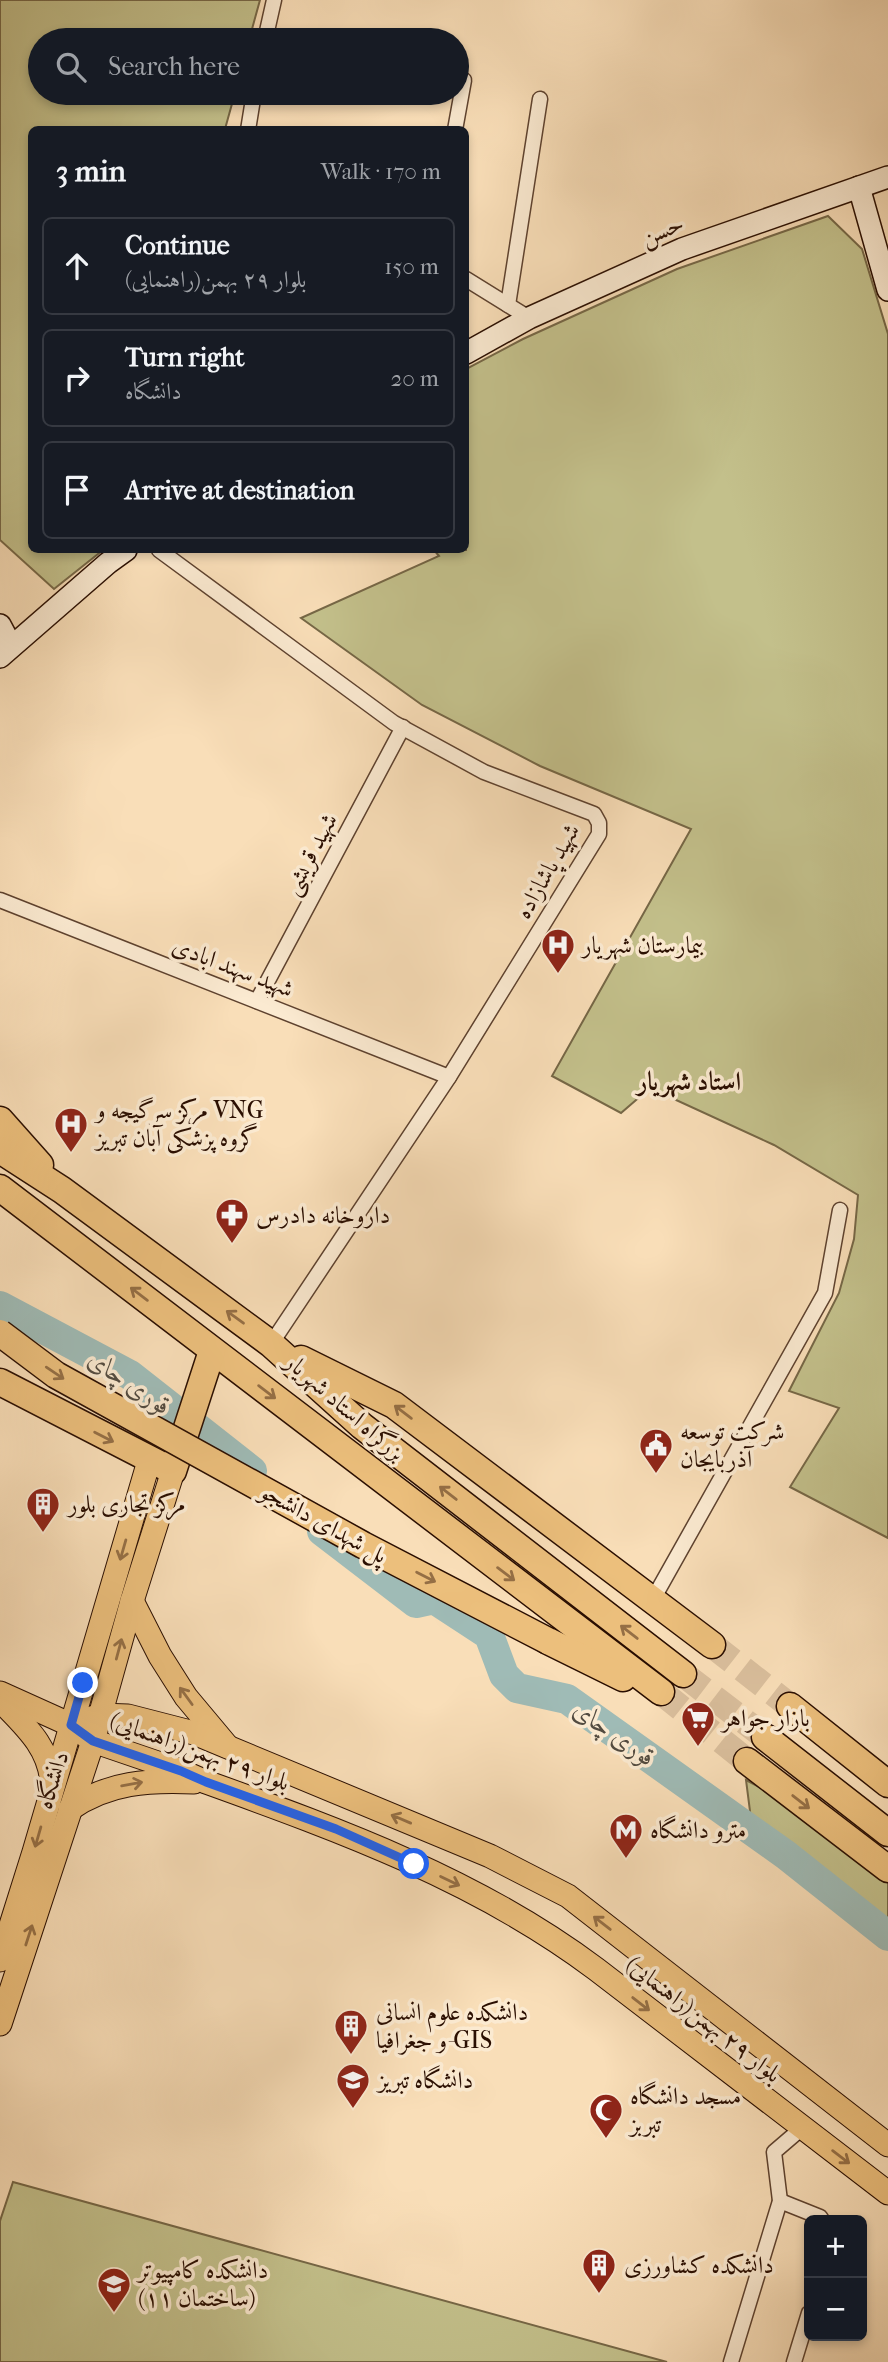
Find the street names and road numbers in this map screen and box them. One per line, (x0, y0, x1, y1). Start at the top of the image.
street label: حسن (636, 208, 689, 253)
street label: شهید قریشی (277, 808, 346, 901)
street label: شهید پاشازاده (509, 818, 588, 925)
street label: شهید سهند ابادی (168, 931, 298, 1004)
street label: بزرگراه استاد شهریار (277, 1345, 412, 1467)
street label: پل شهدای دانشجو (253, 1476, 393, 1573)
street label: بلوار ٢٩ بهمن(راهنمایی) (106, 1705, 294, 1798)
street label: دانشگاه (29, 1747, 74, 1812)
street label: بلوار ٢٩ بهمن(راهنمایی) (620, 1950, 787, 2090)

